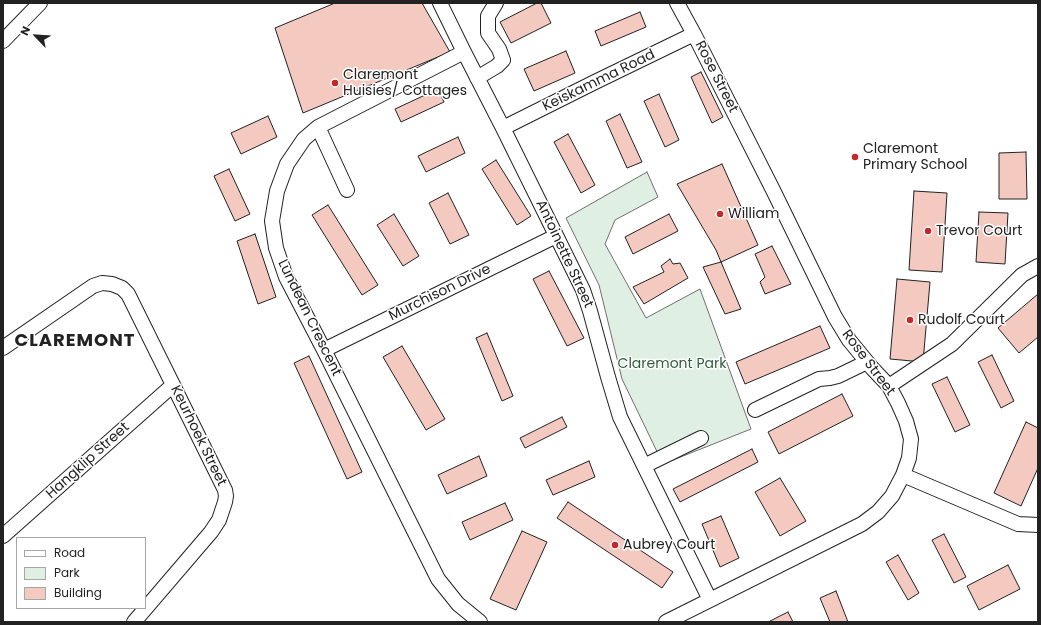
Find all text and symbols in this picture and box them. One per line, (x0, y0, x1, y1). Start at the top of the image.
north arrow (16, 16, 56, 56)
text: N (16, 24, 34, 38)
street label: Rose Street (691, 38, 741, 116)
street label: Keiskamma Road (540, 47, 658, 115)
place label: Claremont Huisies/ Cottages (343, 67, 467, 100)
marker: Claremont Huisies/ Cottages (330, 78, 340, 88)
place label: Claremont Primary School (863, 141, 968, 174)
marker: Claremont Primary School (850, 152, 860, 162)
street label: Antoinette Street (532, 197, 596, 311)
place label: William (728, 206, 779, 222)
marker: William (715, 209, 725, 219)
place label: Trevor Court (936, 223, 1022, 239)
marker: Trevor Court (923, 226, 933, 236)
street label: Lundean Crescent (273, 257, 345, 379)
street label: Murchison Drive (386, 261, 494, 325)
place label: Rudolf Court (918, 312, 1005, 328)
marker: Rudolf Court (905, 315, 915, 325)
street label: Rose Street (838, 327, 898, 399)
district label: CLAREMONT (15, 330, 135, 352)
park label: Claremont Park (618, 356, 726, 372)
street label: Keurhoek Street (166, 383, 230, 489)
street label: Hangklip Street (43, 419, 133, 503)
legend (16, 537, 146, 609)
place label: Aubrey Court (623, 537, 715, 553)
marker: Aubrey Court (610, 540, 620, 550)
text: Road (54, 544, 85, 561)
text: Park (54, 564, 80, 581)
text: Building (54, 584, 102, 601)

